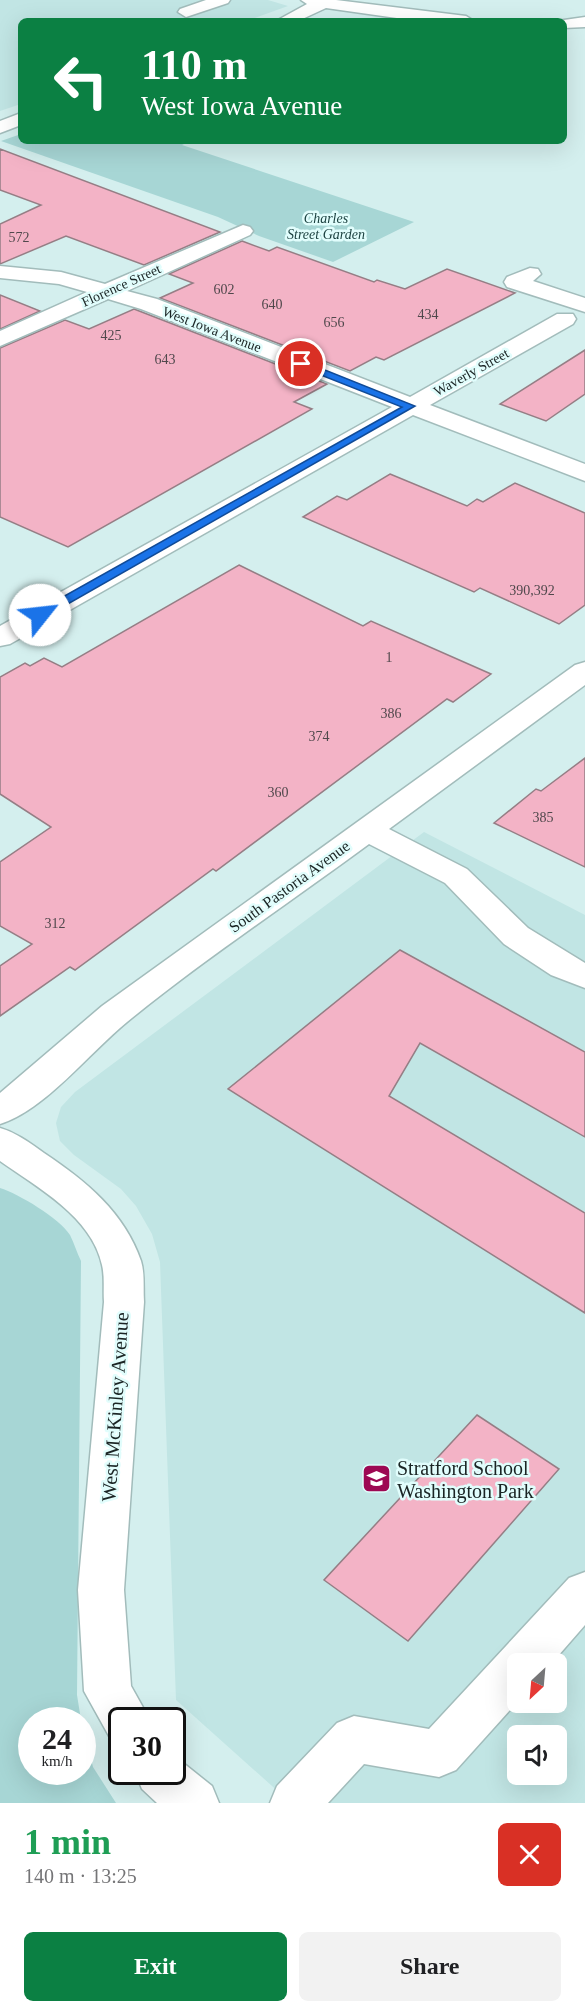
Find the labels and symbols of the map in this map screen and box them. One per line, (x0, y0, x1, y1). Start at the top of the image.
park label: Charles Street Garden (287, 211, 365, 242)
house number: 572 (9, 230, 30, 245)
street label: Florence Street (79, 261, 163, 310)
house number: 602 (214, 282, 235, 297)
house number: 640 (262, 297, 283, 312)
street label: West Iowa Avenue (160, 304, 263, 355)
house number: 434 (418, 307, 439, 322)
house number: 656 (324, 315, 345, 330)
house number: 425 (101, 328, 122, 343)
pin (275, 338, 326, 389)
street label: Waverly Street (431, 346, 511, 399)
house number: 643 (155, 352, 176, 367)
position arrow (8, 583, 72, 647)
house number: 390,392 (509, 583, 555, 598)
house number: 1 (386, 650, 393, 665)
house number: 386 (381, 706, 402, 721)
house number: 374 (309, 729, 330, 744)
house number: 360 (268, 785, 289, 800)
house number: 385 (533, 810, 554, 825)
street label: South Pastoria Avenue (226, 837, 353, 936)
house number: 312 (45, 916, 66, 931)
street label: West McKinley Avenue (97, 1311, 134, 1503)
place label: Stratford School Washington Park (397, 1457, 534, 1503)
school or university icon: Stratford School Washington Park (360, 1463, 392, 1495)
north arrow (507, 1653, 567, 1713)
speed limit sign: 30 (108, 1707, 186, 1785)

